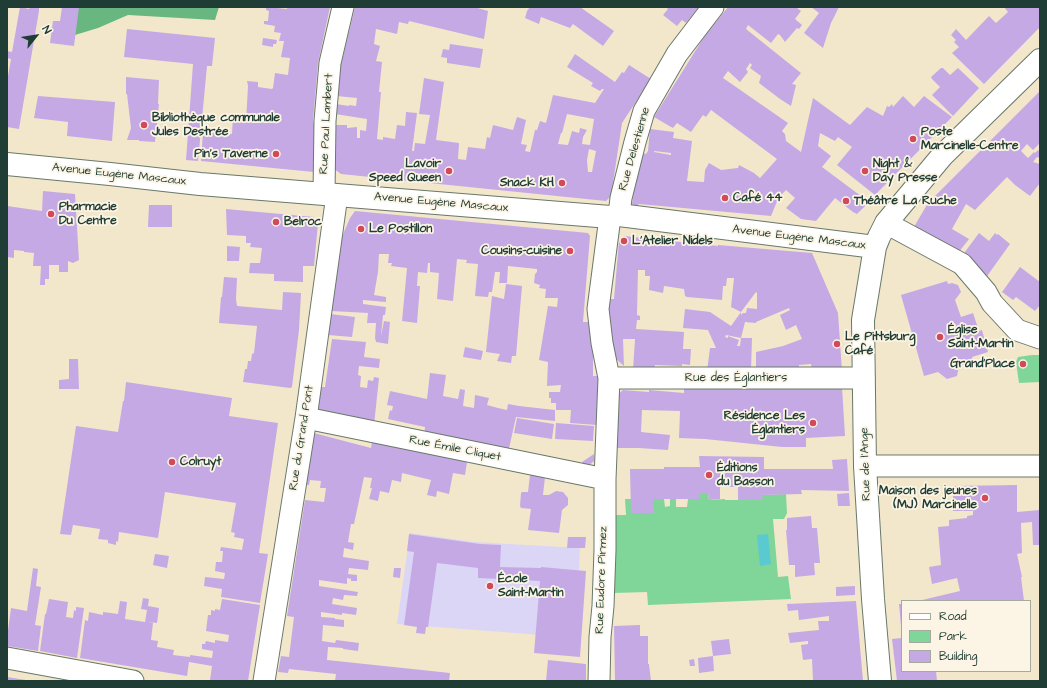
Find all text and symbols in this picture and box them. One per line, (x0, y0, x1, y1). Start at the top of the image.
north arrow (16, 16, 56, 56)
text: N (39, 23, 55, 36)
street label: Rue Paul Lambert (317, 73, 337, 175)
street label: Rue Delestienne (616, 106, 654, 192)
place label: Bibliothèque communale Jules Destrée (152, 111, 280, 139)
marker: Bibliothèque communale Jules Destrée (139, 120, 149, 130)
place label: Poste Marcinelle-Centre (921, 125, 1018, 153)
marker: Poste Marcinelle-Centre (908, 134, 918, 144)
place label: Pin's Taverne (194, 147, 268, 161)
marker: Pin's Taverne (271, 149, 281, 159)
place label: Lavoir Speed Queen (369, 157, 441, 185)
place label: Night & Day Presse (873, 157, 938, 185)
street label: Avenue Eugène Mascaux (51, 161, 187, 189)
marker: Lavoir Speed Queen (444, 166, 454, 176)
marker: Night & Day Presse (860, 166, 870, 176)
place label: Snack KH (500, 176, 554, 190)
marker: Snack KH (557, 178, 567, 188)
street label: Avenue Eugène Mascaux (373, 190, 509, 216)
place label: Café 44 (733, 191, 782, 205)
marker: Café 44 (720, 193, 730, 203)
place label: Théâtre La Ruche (854, 194, 957, 208)
marker: Théâtre La Ruche (841, 196, 851, 206)
place label: Pharmacie Du Centre (59, 200, 117, 228)
marker: Pharmacie Du Centre (46, 209, 56, 219)
place label: Belroc (284, 215, 322, 229)
marker: Belroc (271, 217, 281, 227)
place label: Le Postillon (369, 222, 432, 236)
street label: Avenue Eugène Mascaux (731, 223, 867, 253)
marker: Le Postillon (356, 224, 366, 234)
place label: L'Atelier Nidels (632, 234, 713, 248)
marker: L'Atelier Nidels (619, 236, 629, 246)
place label: Cousins-cuisine (481, 244, 562, 258)
marker: Cousins-cuisine (565, 246, 575, 256)
place label: Église Saint-Martin (948, 323, 1014, 351)
place label: Le Pittsburg Café (845, 330, 915, 358)
marker: Église Saint-Martin (935, 332, 945, 342)
marker: Le Pittsburg Café (832, 339, 842, 349)
place label: Grand'Place (950, 357, 1015, 371)
marker: Grand'Place (1018, 359, 1028, 369)
street label: Rue des Églantiers (685, 371, 787, 385)
street label: Rue du Grand Pont (287, 384, 317, 492)
place label: Résidence Les Églantiers (724, 409, 805, 437)
marker: Résidence Les Églantiers (808, 418, 818, 428)
street label: Rue de l'Ange (858, 427, 874, 501)
street label: Rue Émile Cliquet (408, 433, 502, 465)
place label: Colruyt (180, 455, 221, 469)
marker: Colruyt (167, 457, 177, 467)
place label: Éditions du Basson (717, 461, 773, 489)
marker: Éditions du Basson (704, 470, 714, 480)
place label: Maison des jeunes (MJ) Marcinelle (879, 484, 977, 512)
marker: Maison des jeunes (MJ) Marcinelle (980, 493, 990, 503)
street label: Rue Eudore Pirmez (593, 526, 611, 634)
place label: École Saint-Martin (498, 572, 564, 600)
marker: École Saint-Martin (485, 581, 495, 591)
legend (901, 600, 1031, 672)
text: Road (939, 608, 967, 625)
text: Park (939, 628, 967, 645)
text: Building (939, 648, 977, 665)

